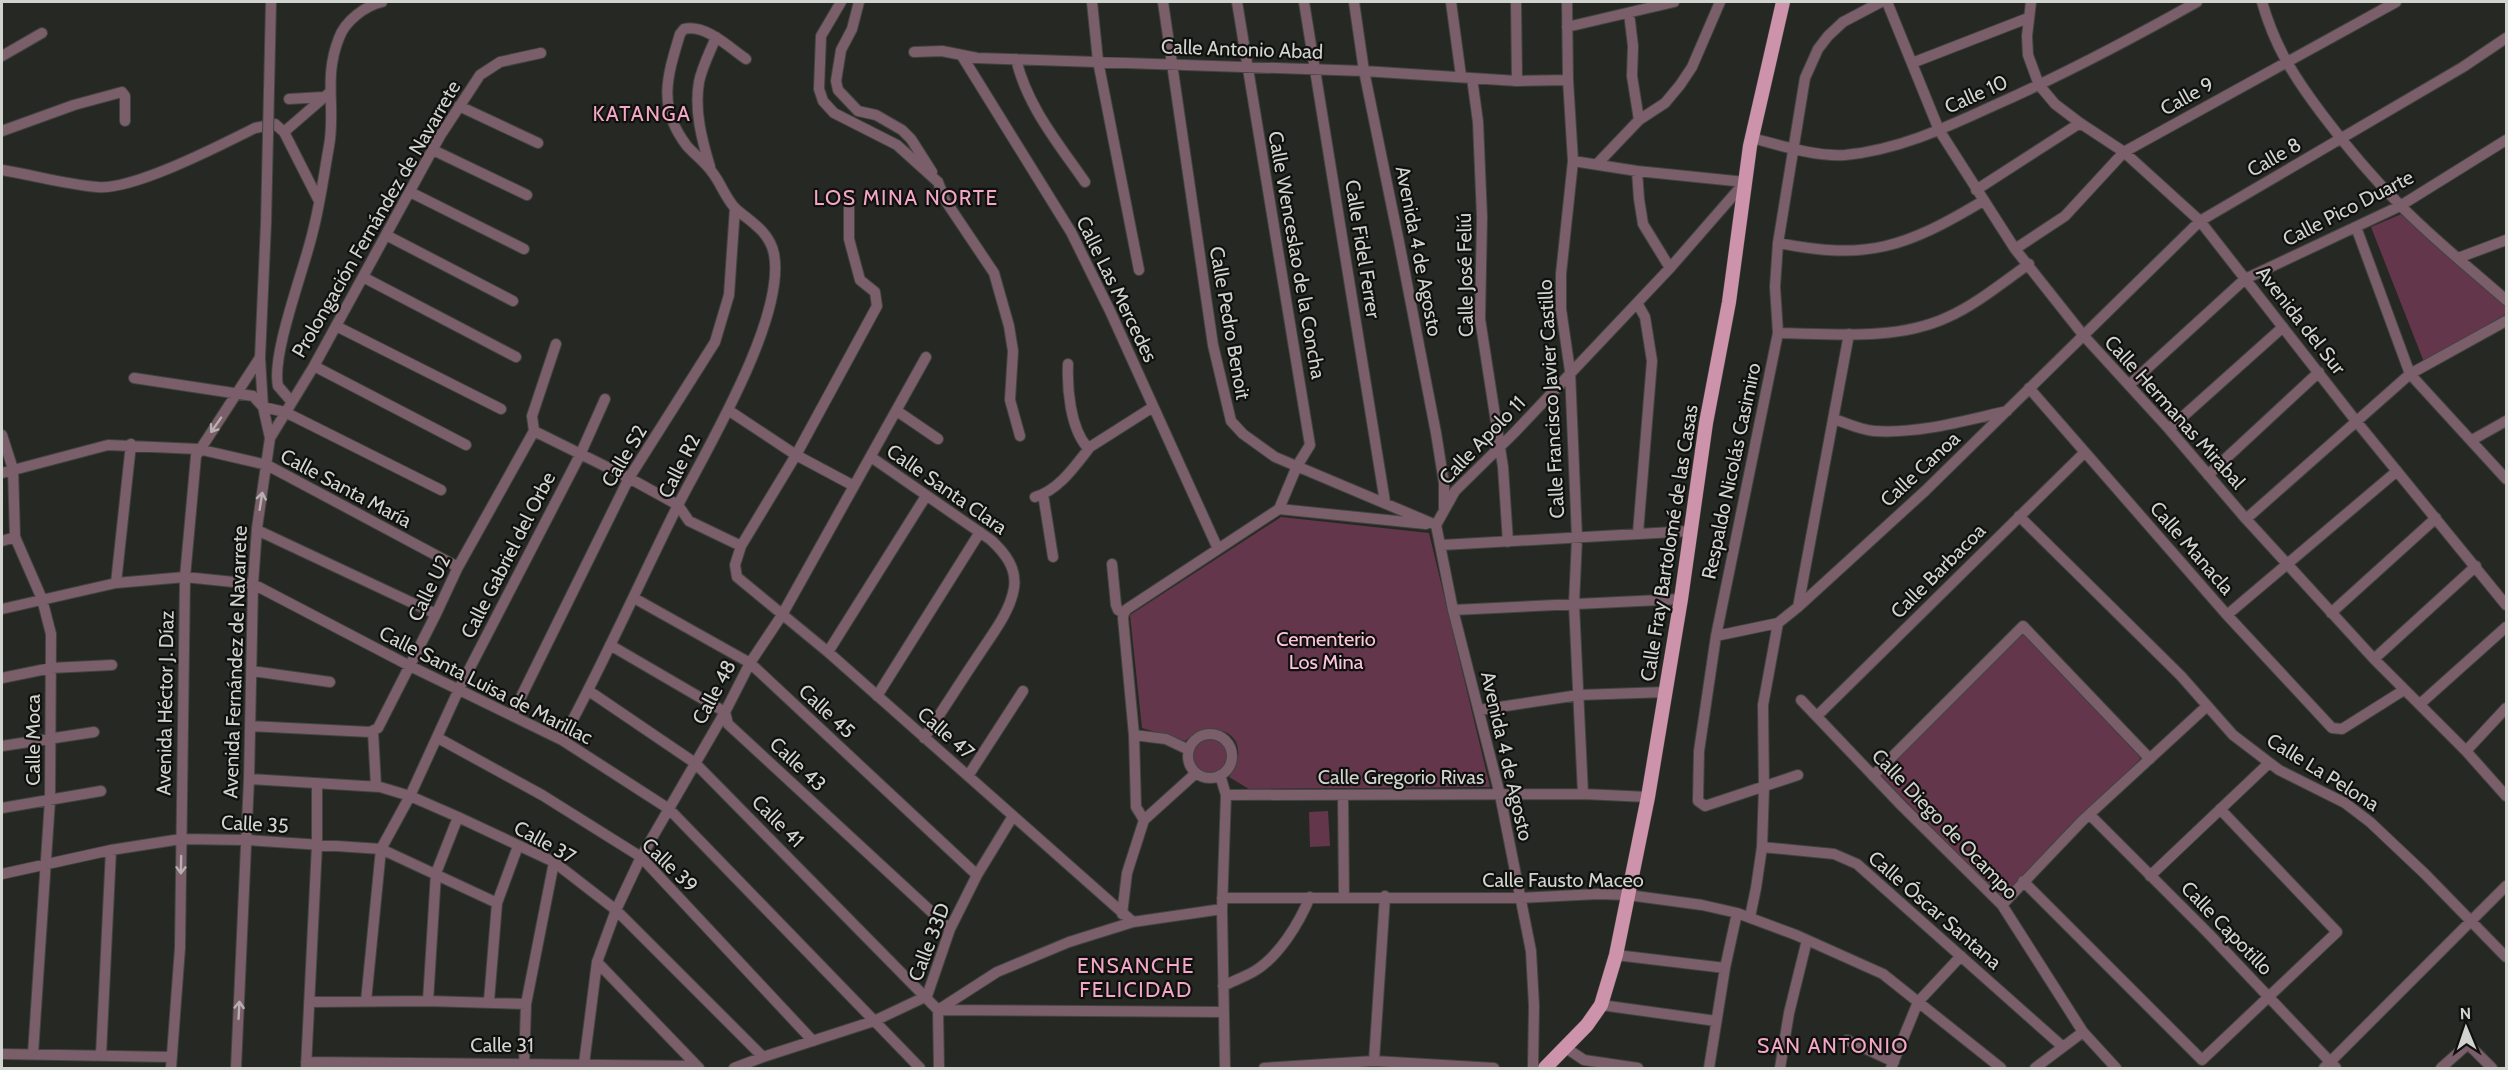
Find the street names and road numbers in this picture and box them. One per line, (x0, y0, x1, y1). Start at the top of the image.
street label: Calle Antonio Abad (1161, 34, 1323, 64)
street label: Calle 10 (1941, 70, 2011, 118)
street label: Calle 9 (2156, 72, 2218, 120)
street label: Prolongación Fernández de Navarrete (287, 76, 465, 362)
street label: Calle Wenceslao de la Concha (1263, 129, 1331, 381)
street label: Calle 8 (2243, 132, 2305, 182)
street label: Avenida 4 de Agosto (1391, 164, 1447, 338)
street label: Calle Pico Duarte (2279, 165, 2417, 251)
street label: Calle Fidel Ferrer (1340, 178, 1386, 321)
street label: Calle Las Mercedes (1071, 212, 1163, 366)
street label: Calle José Feliú (1452, 213, 1478, 337)
street label: Calle Pedro Benoit (1205, 244, 1255, 402)
street label: Avenida del Sur (2251, 261, 2351, 380)
street label: Calle Francisco Javier Castillo (1533, 279, 1569, 519)
street label: Calle Hermanas Mirabal (2100, 330, 2251, 494)
street label: Respaldo Nicolás Casimiro (1696, 361, 1766, 581)
street label: Calle Apolo 11 (1434, 391, 1530, 489)
street label: Calle Fray Bartolomé de las Casas (1635, 403, 1703, 683)
street label: Calle S2 (596, 421, 652, 491)
street label: Calle Canoa (1875, 426, 1965, 512)
street label: Calle R2 (653, 430, 705, 502)
street label: Calle Santa Clara (882, 439, 1012, 540)
street label: Calle Santa María (276, 443, 416, 533)
street label: Calle Gabriel del Orbe (456, 468, 560, 642)
street label: Calle Manacla (2145, 496, 2239, 600)
street label: Calle Barbacoa (1886, 518, 1991, 623)
street label: Avenida Fernández de Navarrete (218, 525, 252, 799)
street label: Calle U2 (403, 551, 455, 625)
street label: Avenida Héctor J. Díaz (151, 610, 179, 796)
street label: Calle Santa Luisa de Marillac (375, 621, 597, 749)
street label: Calle 48 (687, 656, 741, 728)
street label: Avenida 4 de Agosto (1476, 669, 1538, 843)
street label: Calle 45 (794, 679, 860, 743)
street label: Calle Moca (21, 694, 45, 786)
street label: Calle 47 (913, 702, 979, 764)
street label: Calle La Pelona (2262, 728, 2384, 816)
street label: Calle 43 (765, 732, 831, 796)
street label: Calle Diego de Ocampo (1867, 744, 2023, 904)
street label: Calle Gregorio Rivas (1318, 765, 1484, 789)
street label: Calle 41 (747, 790, 809, 852)
street label: Calle 35 (221, 810, 289, 838)
street label: Calle 37 (510, 815, 580, 869)
street label: Calle 39 (637, 833, 703, 897)
street label: Calle Óscar Santana (1864, 846, 2007, 975)
street label: Calle Fausto Maceo (1482, 868, 1644, 892)
street label: Calle Capotillo (2176, 876, 2278, 980)
street label: Calle 33D (903, 899, 955, 985)
street label: Calle 31 (470, 1033, 534, 1057)

